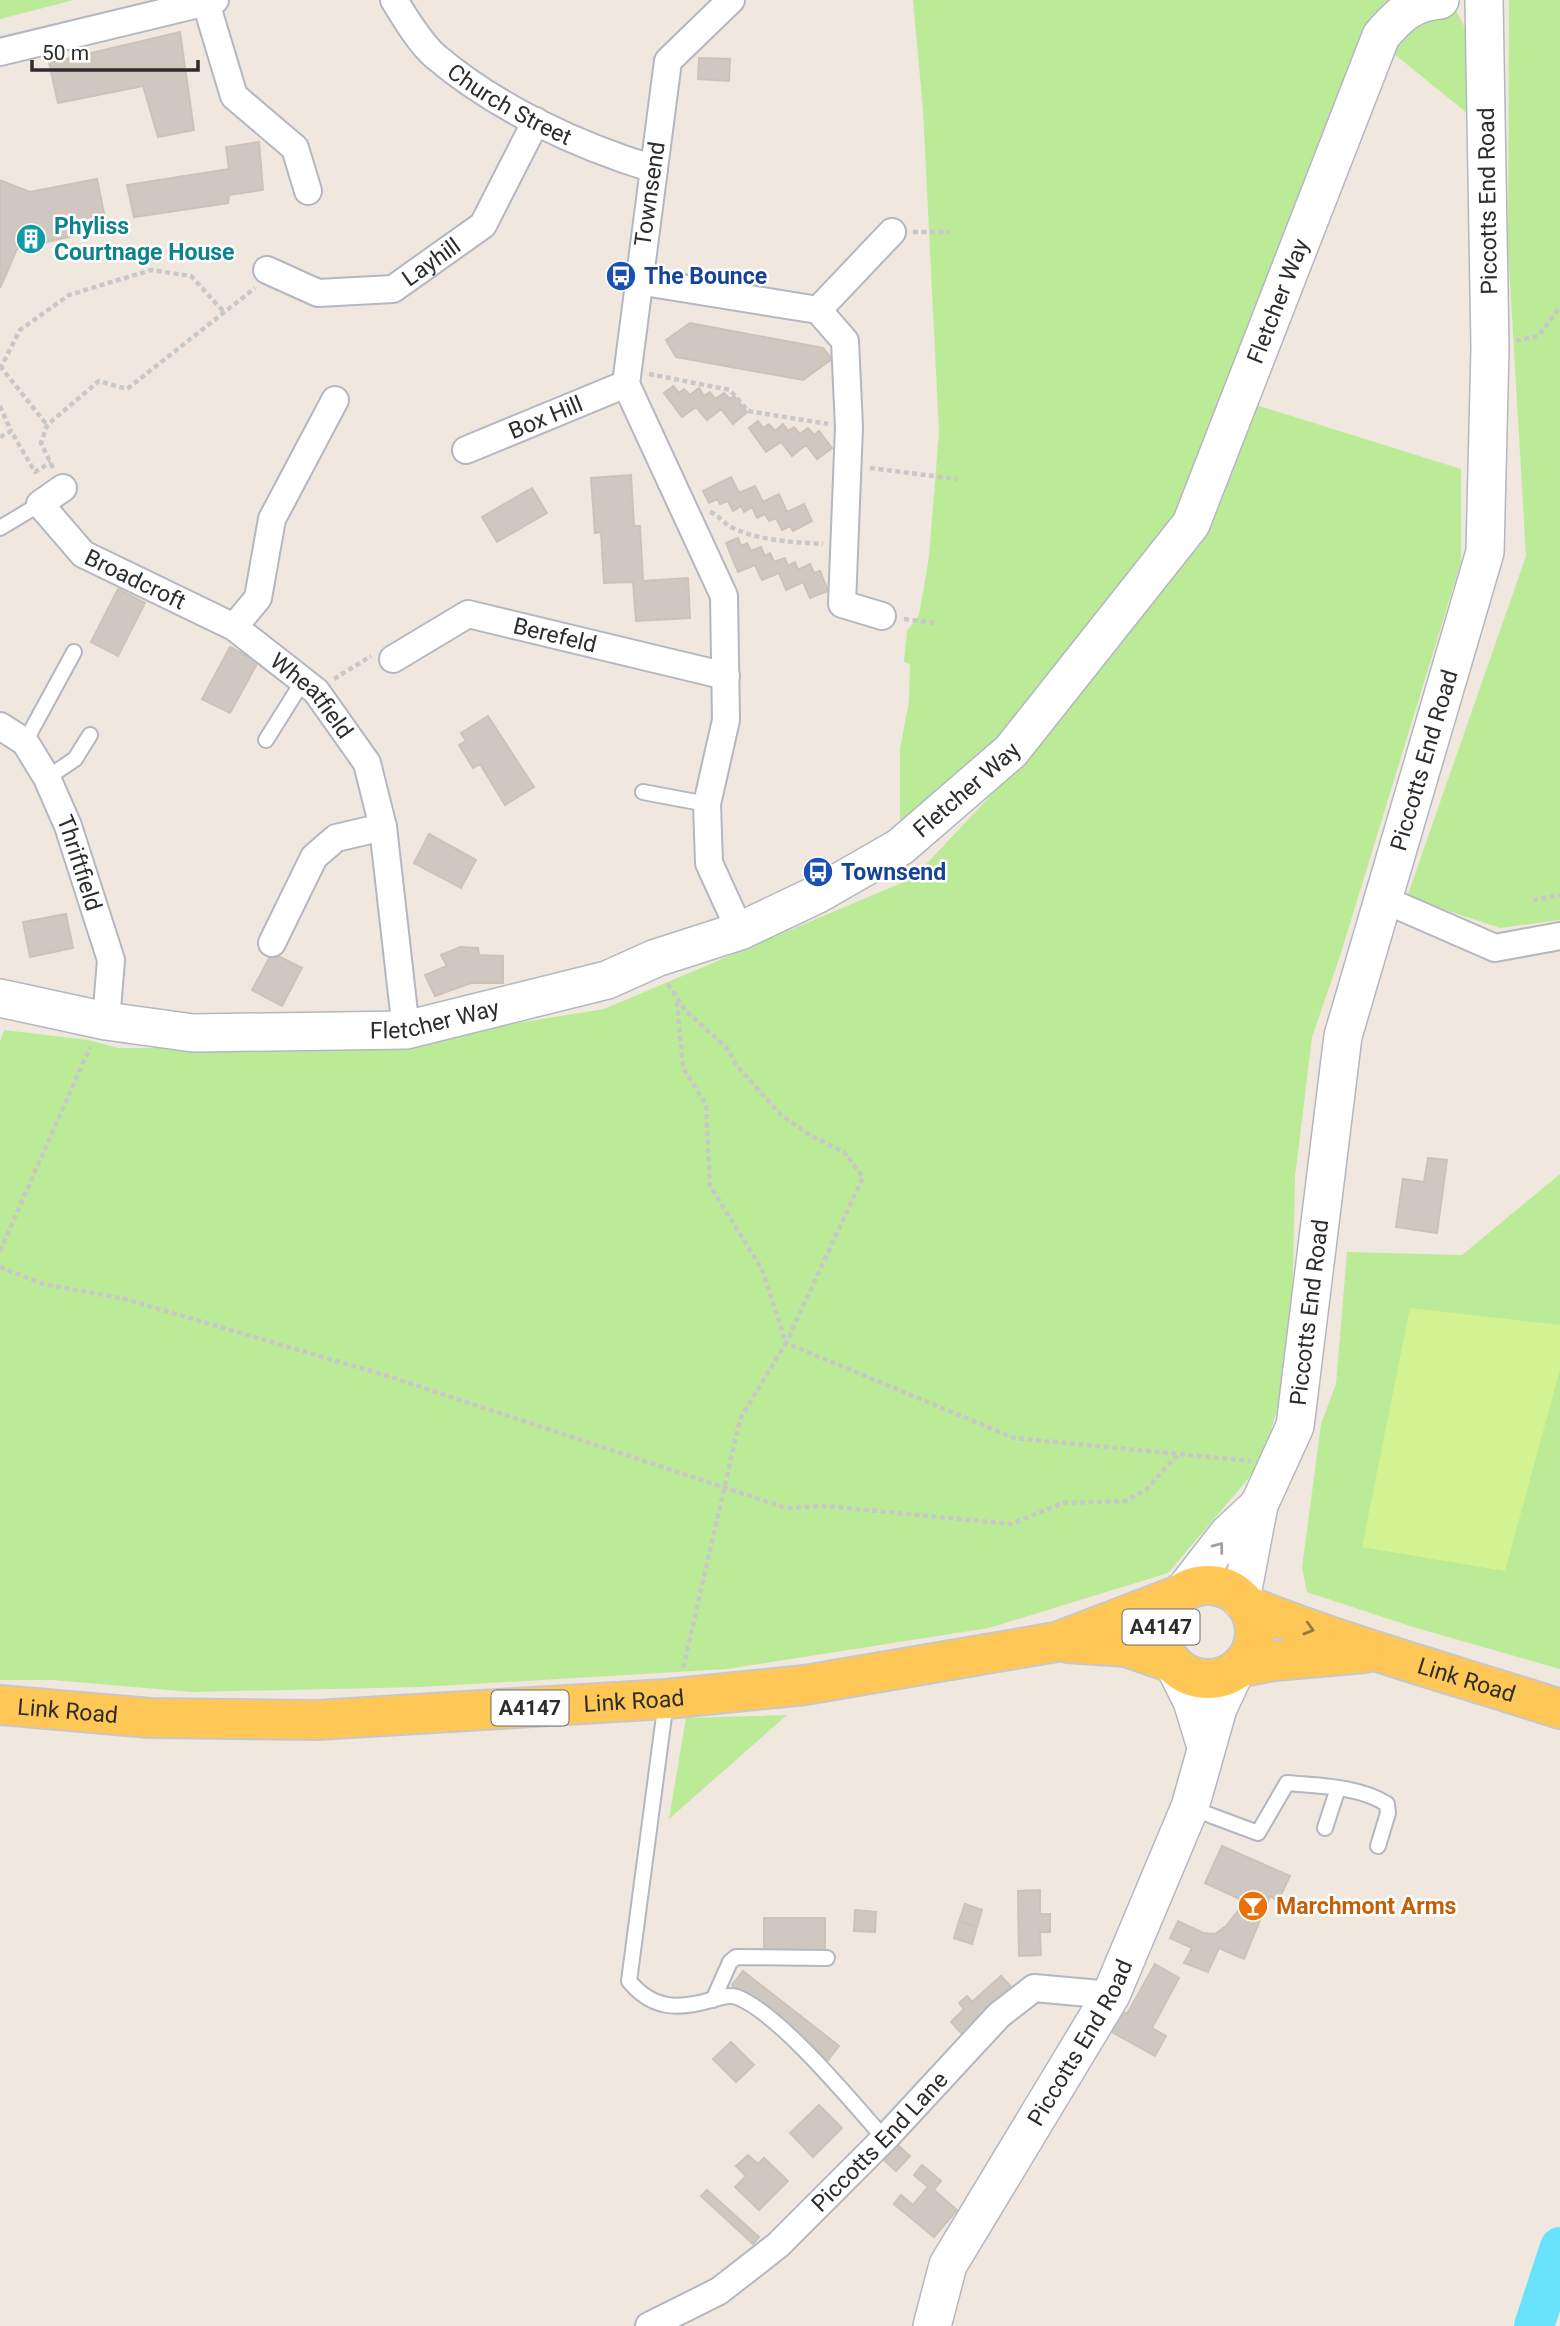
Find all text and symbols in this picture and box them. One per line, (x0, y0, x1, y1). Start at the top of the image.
scale bar (32, 28, 198, 72)
text: 50 m (42, 41, 89, 65)
street label: Church Street (442, 58, 576, 151)
street label: Piccotts End Road (1473, 107, 1503, 295)
street label: Townsend (629, 140, 671, 248)
place label: Phyliss Courtnage House (54, 213, 235, 266)
building icon: Phyliss Courtnage House (14, 222, 48, 256)
street label: Layhill (397, 232, 466, 292)
street label: Fletcher Way (1241, 235, 1314, 367)
bus stop icon: The Bounce (604, 259, 638, 293)
place label: The Bounce (644, 263, 767, 290)
street label: Box Hill (504, 390, 587, 444)
street label: Broadcroft (80, 543, 190, 615)
street label: Berefeld (511, 612, 599, 658)
street label: Wheatfield (265, 647, 359, 744)
street label: Piccotts End Road (1385, 666, 1463, 854)
street label: Fletcher Way (908, 737, 1026, 843)
street label: Thriftfield (51, 811, 108, 914)
bus stop icon: Townsend (801, 855, 835, 889)
place label: Townsend (841, 859, 946, 886)
street label: Fletcher Way (370, 994, 502, 1044)
street label: Piccotts End Road (1284, 1218, 1334, 1407)
one-way arrow (1210, 1542, 1223, 1554)
road number: A4147 (1122, 1610, 1200, 1644)
one-way arrow (1303, 1621, 1315, 1636)
street label: Link Road (1414, 1652, 1519, 1708)
street label: Link Road (583, 1684, 686, 1717)
road number: A4147 (491, 1690, 568, 1726)
street label: Link Road (16, 1693, 119, 1729)
bar icon: Marchmont Arms (1236, 1889, 1270, 1923)
place label: Marchmont Arms (1276, 1893, 1456, 1920)
street label: Piccotts End Road (1022, 1955, 1138, 2130)
street label: Piccotts End Lane (806, 2066, 953, 2217)

